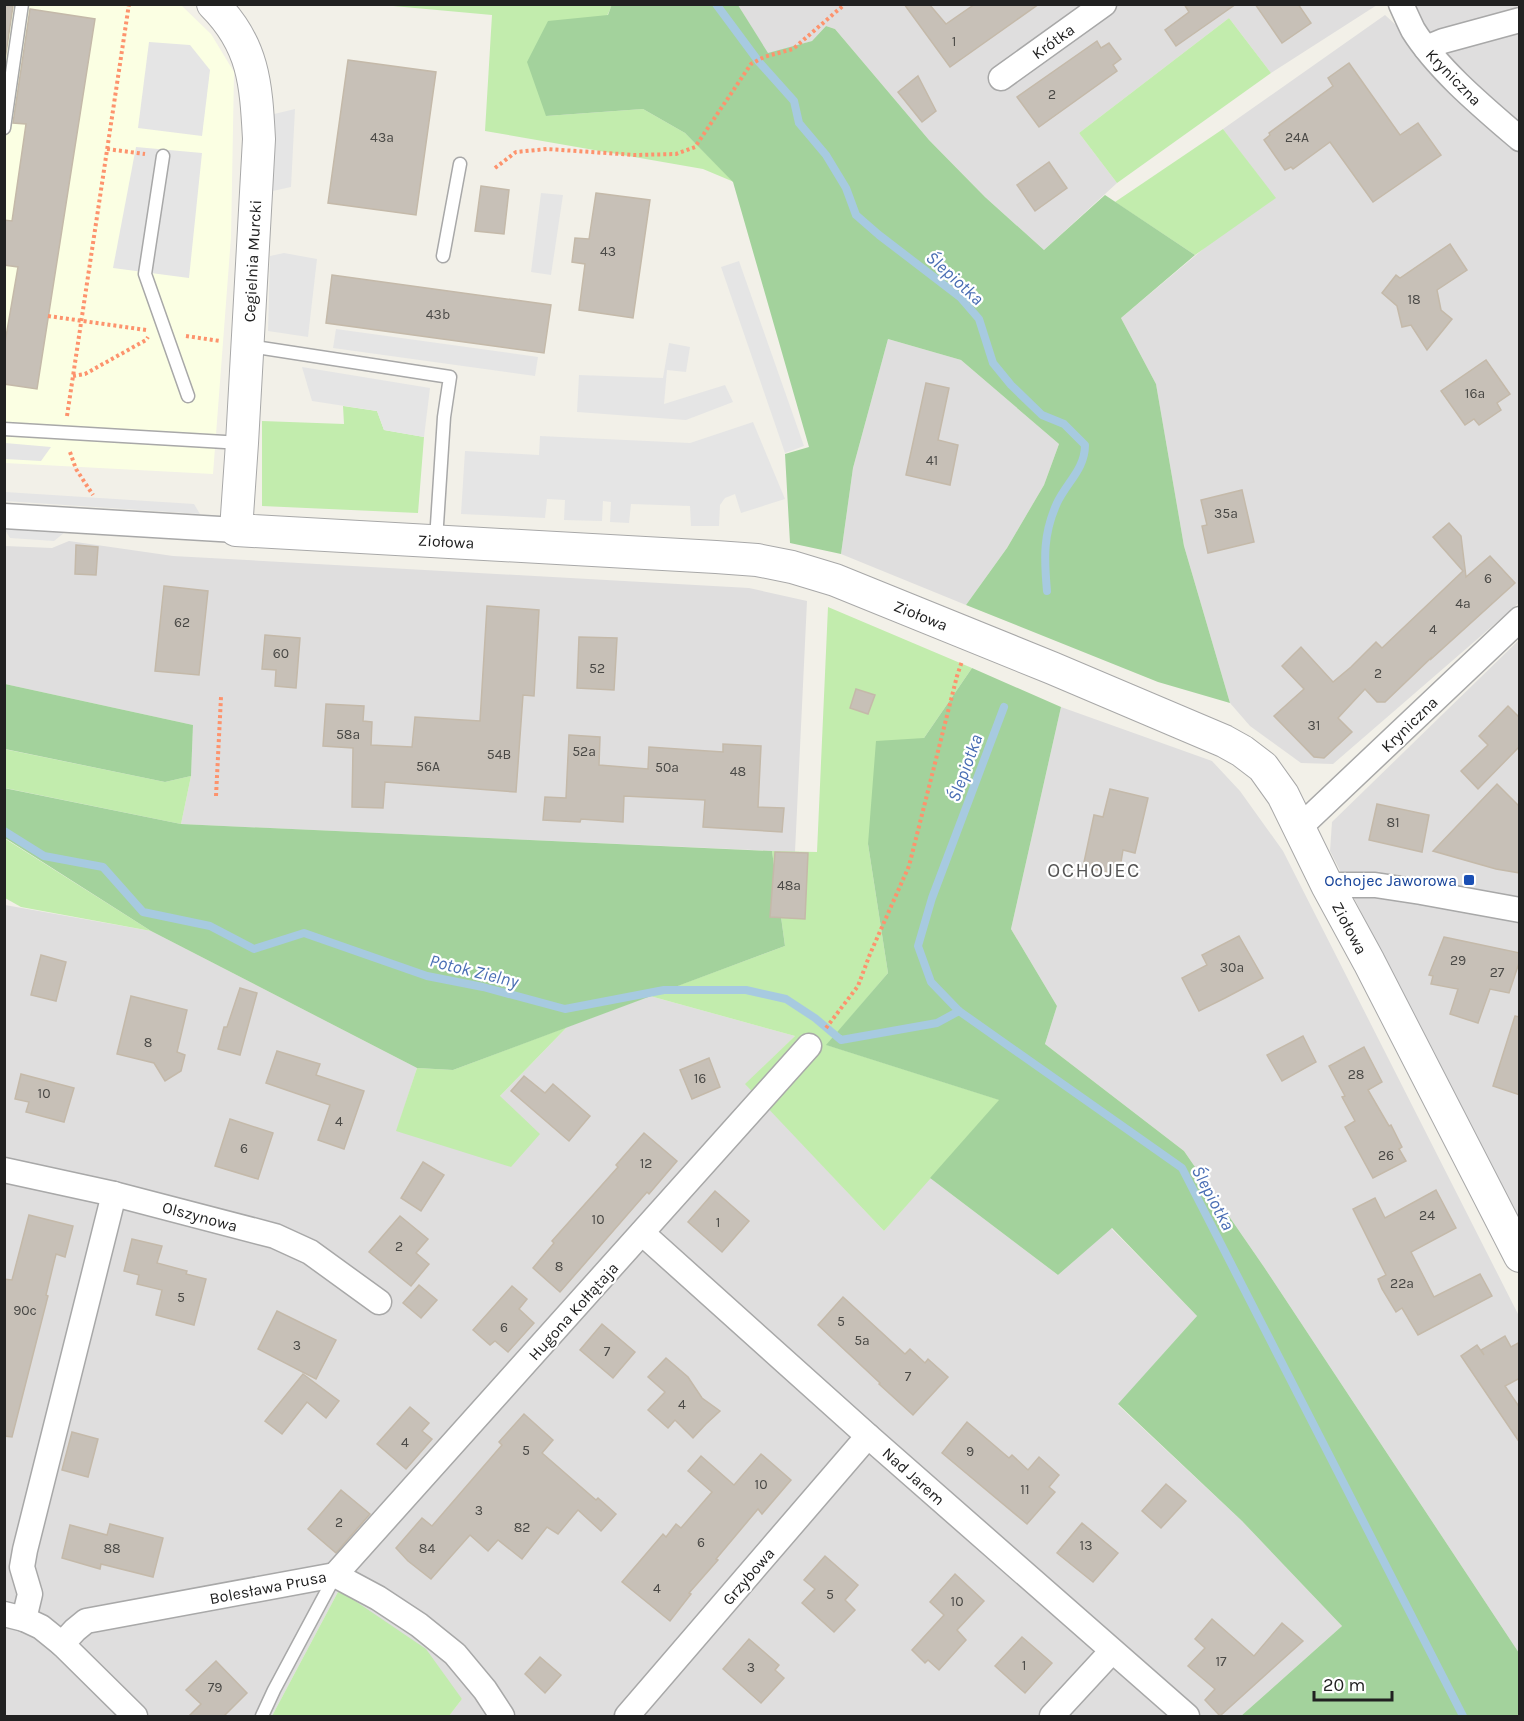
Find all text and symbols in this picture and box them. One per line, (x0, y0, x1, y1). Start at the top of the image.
street label: Krótka (1028, 20, 1078, 63)
house number: 1 (952, 33, 956, 50)
street label: Kryniczna (1422, 45, 1485, 110)
house number: 2 (1048, 86, 1056, 103)
house number: 43a (370, 129, 394, 146)
house number: 24A (1285, 129, 1309, 146)
street label: Cegielnia Murcki (240, 199, 265, 323)
house number: 43 (600, 243, 616, 260)
water label: Ślepiotka (922, 246, 988, 310)
house number: 18 (1407, 291, 1421, 308)
house number: 43b (426, 306, 450, 323)
house number: 16a (1465, 385, 1485, 402)
house number: 41 (926, 452, 938, 469)
house number: 35a (1214, 505, 1238, 522)
street label: Ziołowa (417, 531, 475, 552)
house number: 6 (1484, 570, 1492, 587)
house number: 4a (1455, 595, 1471, 612)
street label: Ziołowa (891, 596, 951, 635)
house number: 62 (174, 614, 190, 631)
house number: 4 (1429, 621, 1437, 638)
house number: 60 (273, 645, 289, 662)
house number: 52 (589, 660, 605, 677)
house number: 2 (1374, 665, 1382, 682)
street label: Kryniczna (1377, 693, 1442, 756)
house number: 31 (1308, 717, 1320, 734)
house number: 58a (336, 726, 360, 743)
water label: Ślepiotka (943, 731, 987, 805)
house number: 52a (572, 743, 596, 760)
house number: 54B (487, 746, 511, 763)
house number: 56A (416, 758, 440, 775)
house number: 50a (655, 759, 679, 776)
house number: 48 (730, 763, 746, 780)
house number: 81 (1386, 814, 1400, 831)
district label: OCHOJEC (1047, 859, 1141, 882)
place label: Ochojec Jaworowa (1324, 871, 1457, 890)
marker: Ochojec Jaworowa (1462, 873, 1476, 887)
house number: 48a (777, 877, 801, 894)
street label: Ziołowa (1328, 899, 1371, 958)
water label: Potok Zielny (427, 949, 522, 993)
house number: 29 (1450, 952, 1466, 969)
house number: 30a (1220, 959, 1244, 976)
house number: 27 (1490, 964, 1505, 981)
house number: 8 (144, 1034, 152, 1051)
house number: 28 (1348, 1066, 1364, 1083)
house number: 16 (694, 1070, 706, 1087)
house number: 10 (38, 1085, 50, 1102)
house number: 4 (335, 1113, 343, 1130)
house number: 6 (240, 1140, 248, 1157)
house number: 26 (1378, 1147, 1394, 1164)
house number: 12 (640, 1155, 652, 1172)
water label: Ślepiotka (1187, 1162, 1239, 1234)
street label: Olszynowa (160, 1197, 240, 1236)
house number: 24 (1419, 1207, 1435, 1224)
house number: 10 (592, 1211, 604, 1228)
house number: 1 (716, 1214, 720, 1231)
house number: 2 (395, 1238, 403, 1255)
street label: Hugona Kołłątaja (524, 1258, 622, 1364)
house number: 8 (555, 1258, 563, 1275)
house number: 22a (1390, 1275, 1414, 1292)
house number: 5 (177, 1289, 185, 1306)
house number: 90c (13, 1302, 37, 1319)
house number: 5 (837, 1313, 845, 1330)
house number: 6 (500, 1319, 508, 1336)
house number: 5a (854, 1332, 870, 1349)
house number: 3 (293, 1337, 301, 1354)
house number: 7 (604, 1343, 611, 1360)
house number: 7 (905, 1368, 912, 1385)
house number: 4 (678, 1396, 686, 1413)
house number: 4 (401, 1434, 409, 1451)
house number: 5 (522, 1442, 530, 1459)
street label: Nad Jarem (879, 1443, 949, 1509)
house number: 9 (966, 1443, 974, 1460)
house number: 10 (755, 1476, 767, 1493)
house number: 11 (1020, 1481, 1030, 1498)
house number: 3 (475, 1502, 483, 1519)
house number: 2 (335, 1514, 343, 1531)
house number: 82 (514, 1519, 530, 1536)
house number: 6 (697, 1534, 705, 1551)
house number: 13 (1080, 1537, 1092, 1554)
house number: 88 (103, 1540, 121, 1557)
house number: 84 (419, 1540, 435, 1557)
street label: Grzybowa (718, 1544, 778, 1609)
street label: Bolesława Prusa (208, 1567, 328, 1608)
house number: 4 (653, 1580, 661, 1597)
house number: 5 (826, 1586, 834, 1603)
house number: 10 (951, 1593, 963, 1610)
house number: 17 (1215, 1653, 1227, 1670)
house number: 1 (1022, 1657, 1026, 1674)
house number: 3 (747, 1659, 755, 1676)
scale bar (1314, 1664, 1392, 1702)
text: 20 m (1323, 1674, 1365, 1696)
house number: 79 (208, 1679, 222, 1696)

